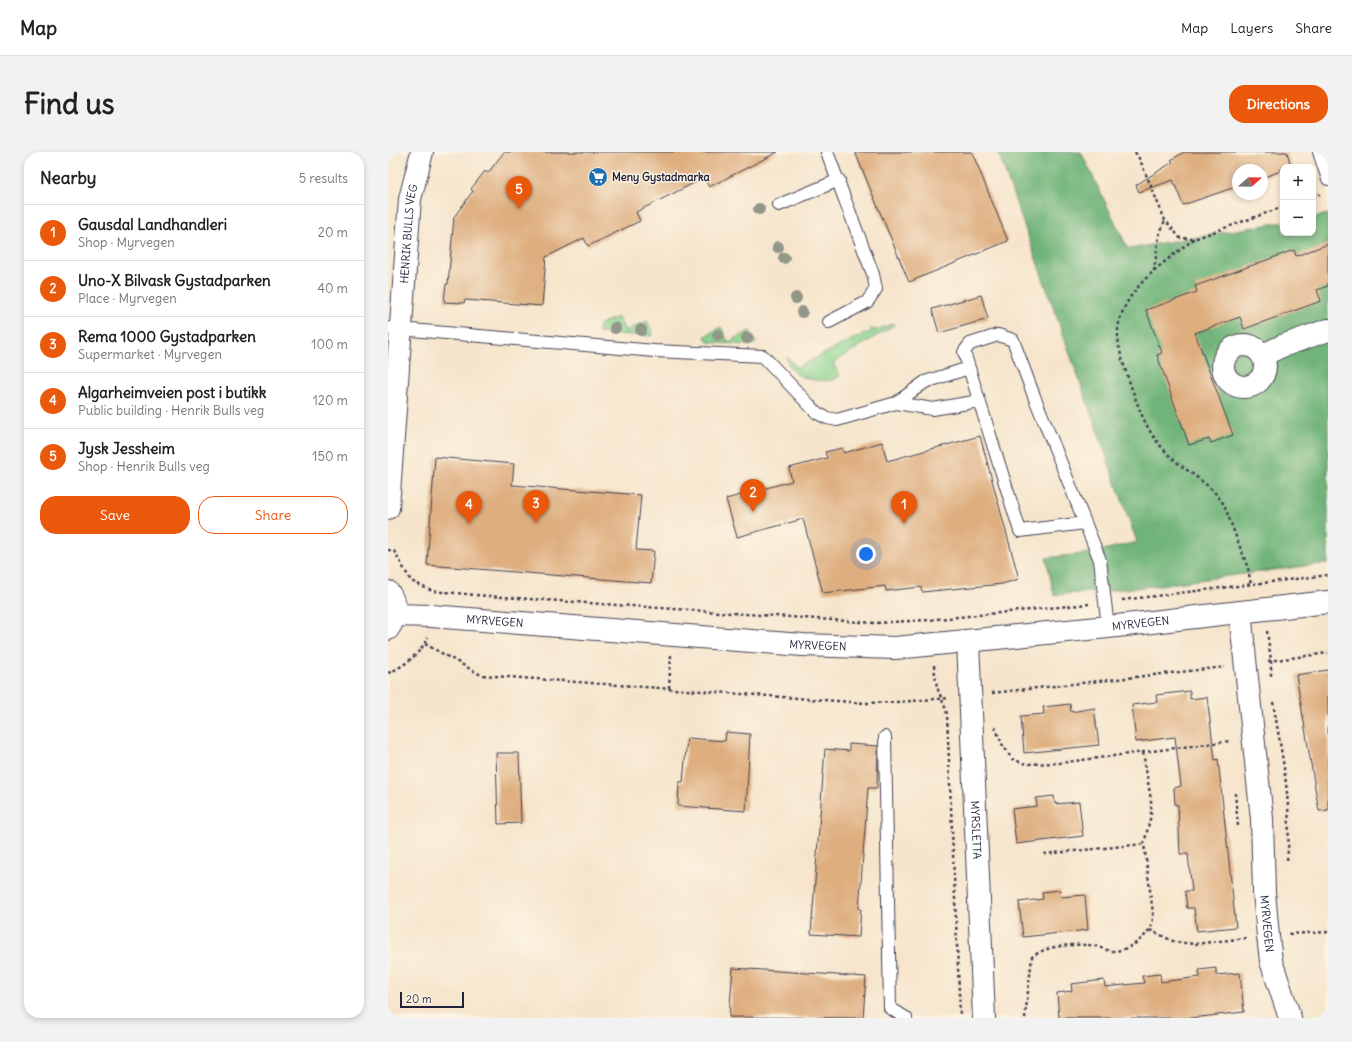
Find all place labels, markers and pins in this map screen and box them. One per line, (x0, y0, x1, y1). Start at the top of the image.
supermarket icon: Meny Gystadmarka (587, 166, 609, 188)
place label: Meny Gystadmarka (612, 170, 711, 185)
pin: 5 (506, 176, 532, 209)
pin: 2 (740, 479, 766, 512)
pin: 3 (523, 490, 549, 523)
pin: 4 (456, 491, 482, 524)
pin: 1 (891, 491, 917, 524)

